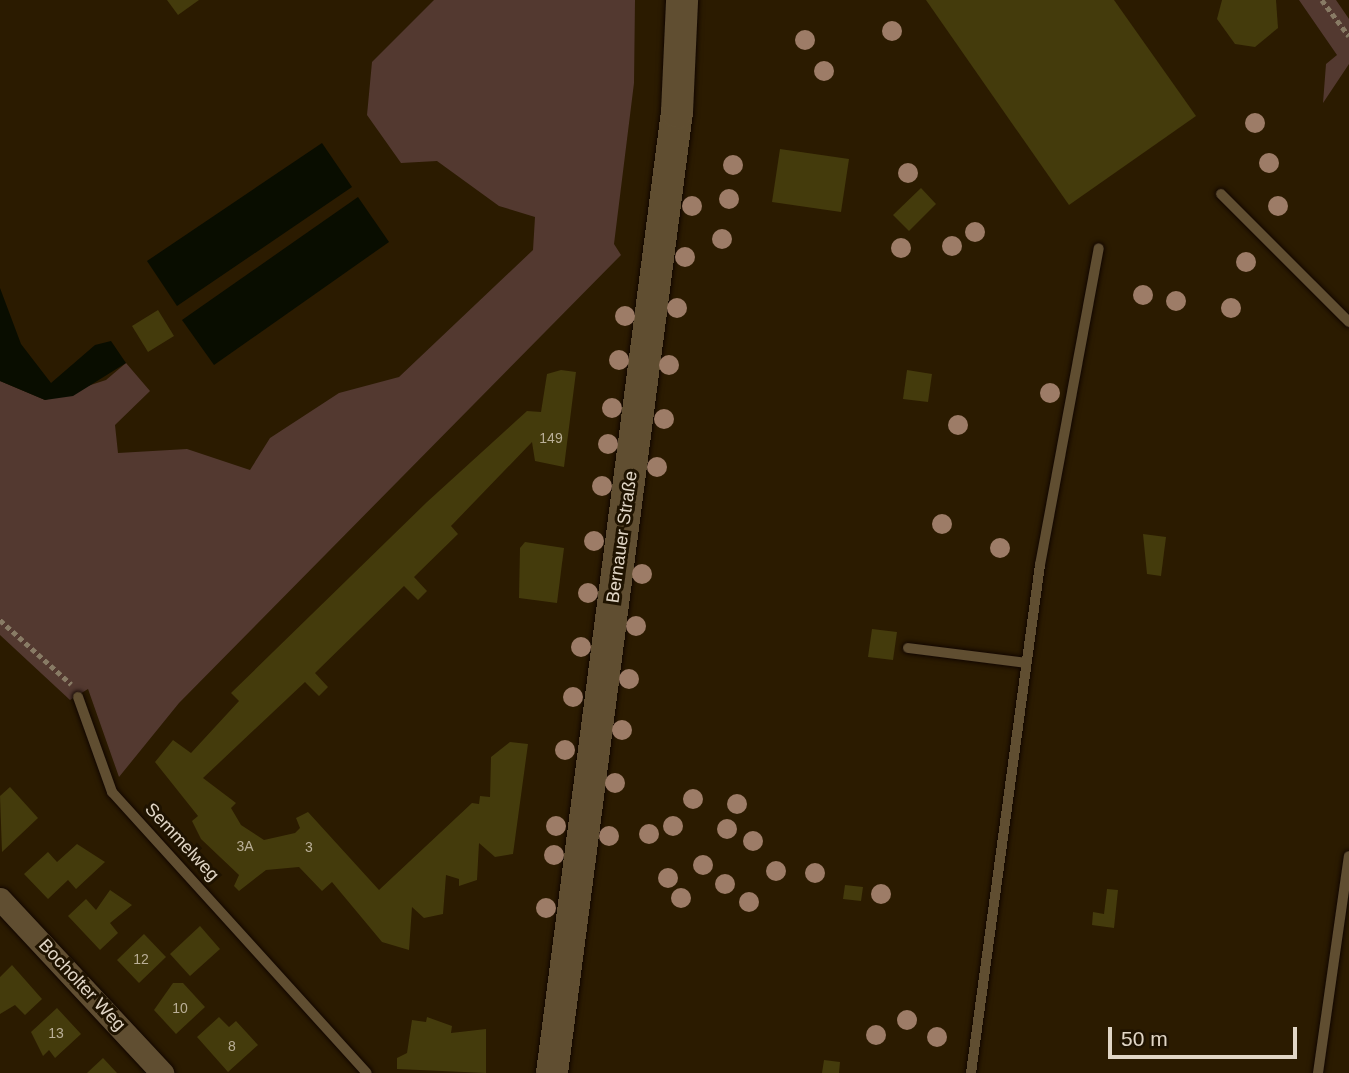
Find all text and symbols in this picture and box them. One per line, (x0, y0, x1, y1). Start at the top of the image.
house number: 149 (539, 430, 563, 446)
street label: Bernauer Straße (602, 470, 642, 604)
street label: Semmelweg (140, 798, 224, 886)
house number: 3A (236, 838, 254, 854)
house number: 3 (305, 839, 313, 855)
street label: Bocholter Weg (34, 935, 130, 1035)
house number: 12 (133, 951, 149, 967)
house number: 10 (172, 1000, 188, 1016)
scale bar (1111, 1014, 1300, 1058)
house number: 13 (48, 1025, 64, 1041)
text: 50 m (1121, 1027, 1168, 1050)
house number: 8 (228, 1038, 236, 1054)

